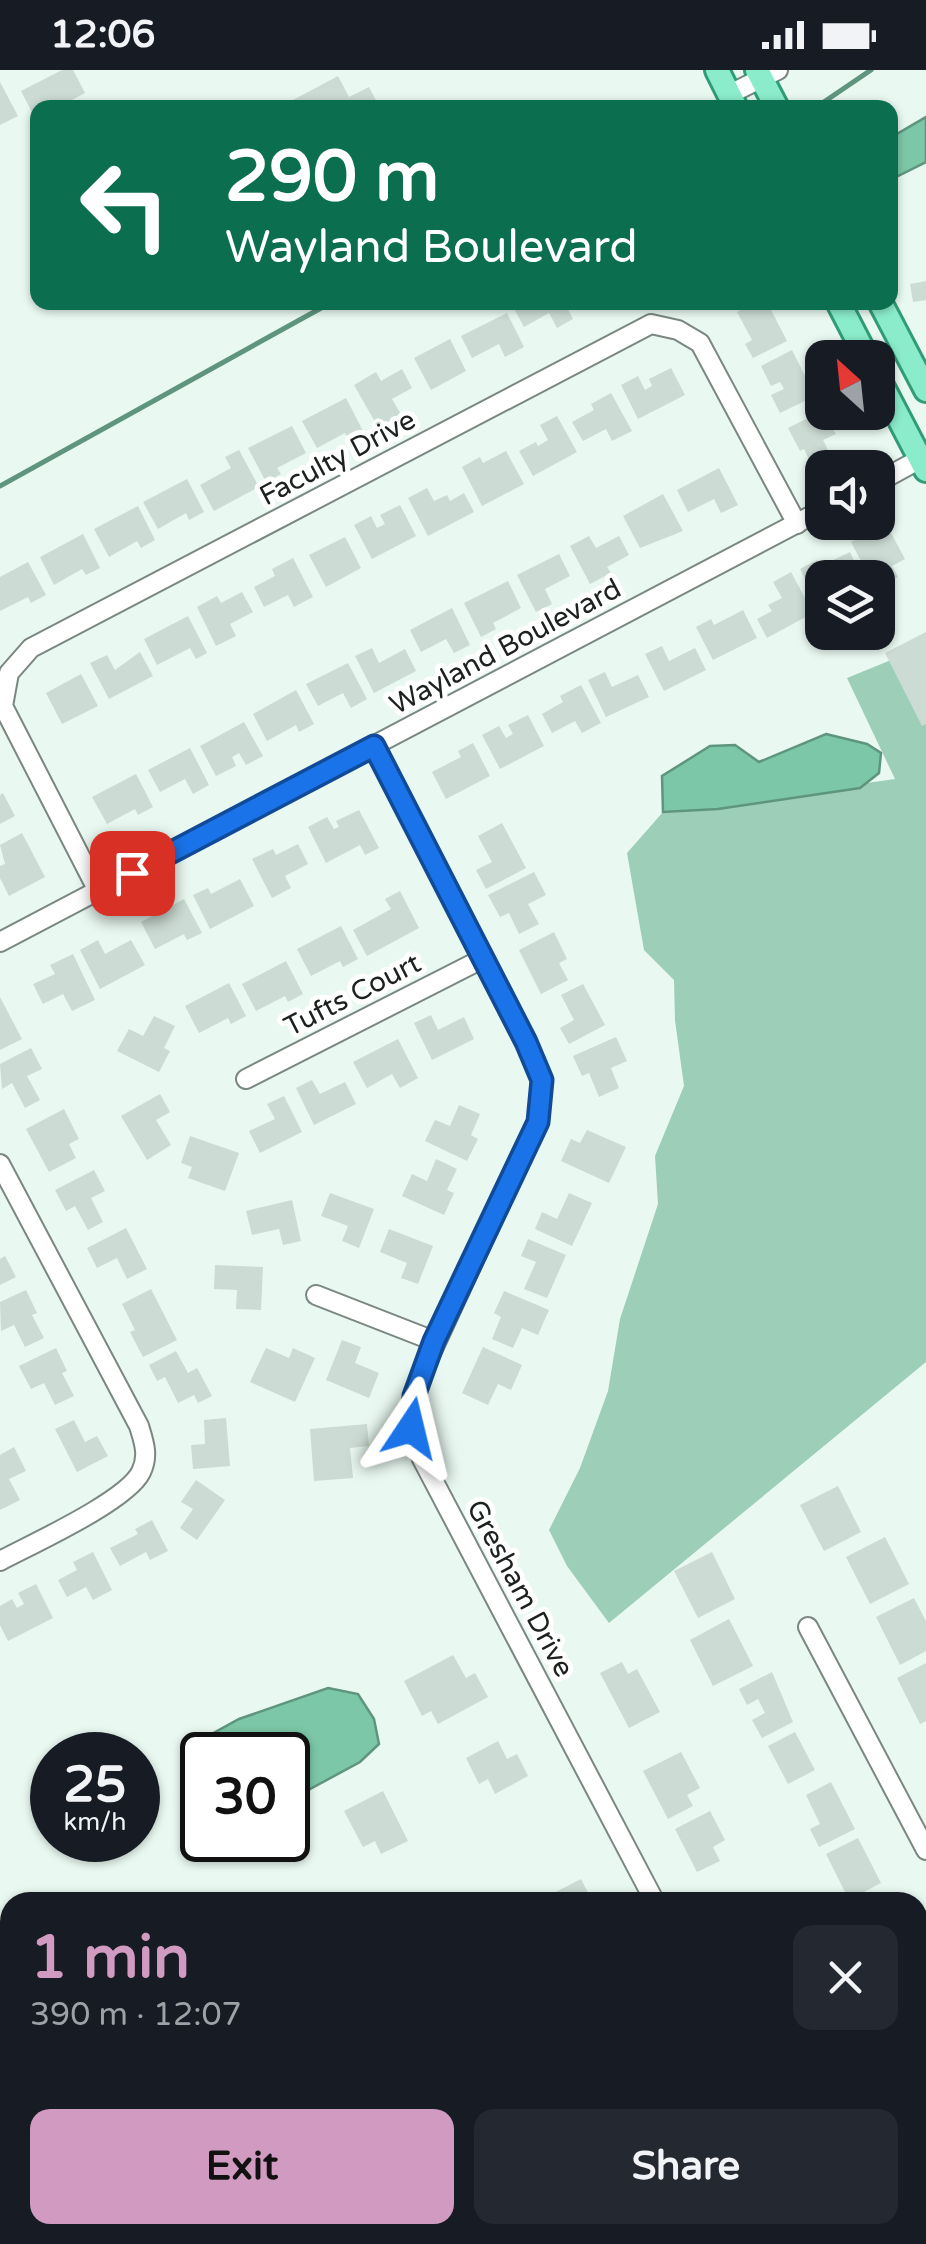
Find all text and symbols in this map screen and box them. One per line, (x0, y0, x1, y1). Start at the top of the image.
text: 12:06 (50, 12, 155, 58)
text: 290 m (225, 136, 439, 220)
icon: left (60, 140, 190, 270)
text: Wayland Boulevard (225, 221, 638, 275)
north arrow (805, 340, 895, 430)
map controls (805, 340, 895, 650)
street label: Faculty Drive (254, 403, 421, 513)
button: sound (805, 450, 895, 540)
button: layers (805, 560, 895, 650)
street label: Wayland Boulevard (384, 572, 627, 722)
pin (90, 831, 175, 916)
icon: arrive (105, 846, 160, 901)
street label: Tufts Court (278, 946, 427, 1044)
position arrow (359, 1376, 463, 1480)
street label: Gresham Drive (459, 1494, 581, 1683)
speed limit sign: 30 (180, 1732, 310, 1862)
text: 25 (64, 1755, 126, 1815)
text: km/h (64, 1807, 126, 1837)
text: 1 min (30, 1922, 190, 1994)
button: close (793, 1925, 898, 2030)
text: 390 m · 12:07 (30, 1996, 242, 2034)
button: Exit (30, 2109, 454, 2224)
button: Share (474, 2109, 898, 2224)

